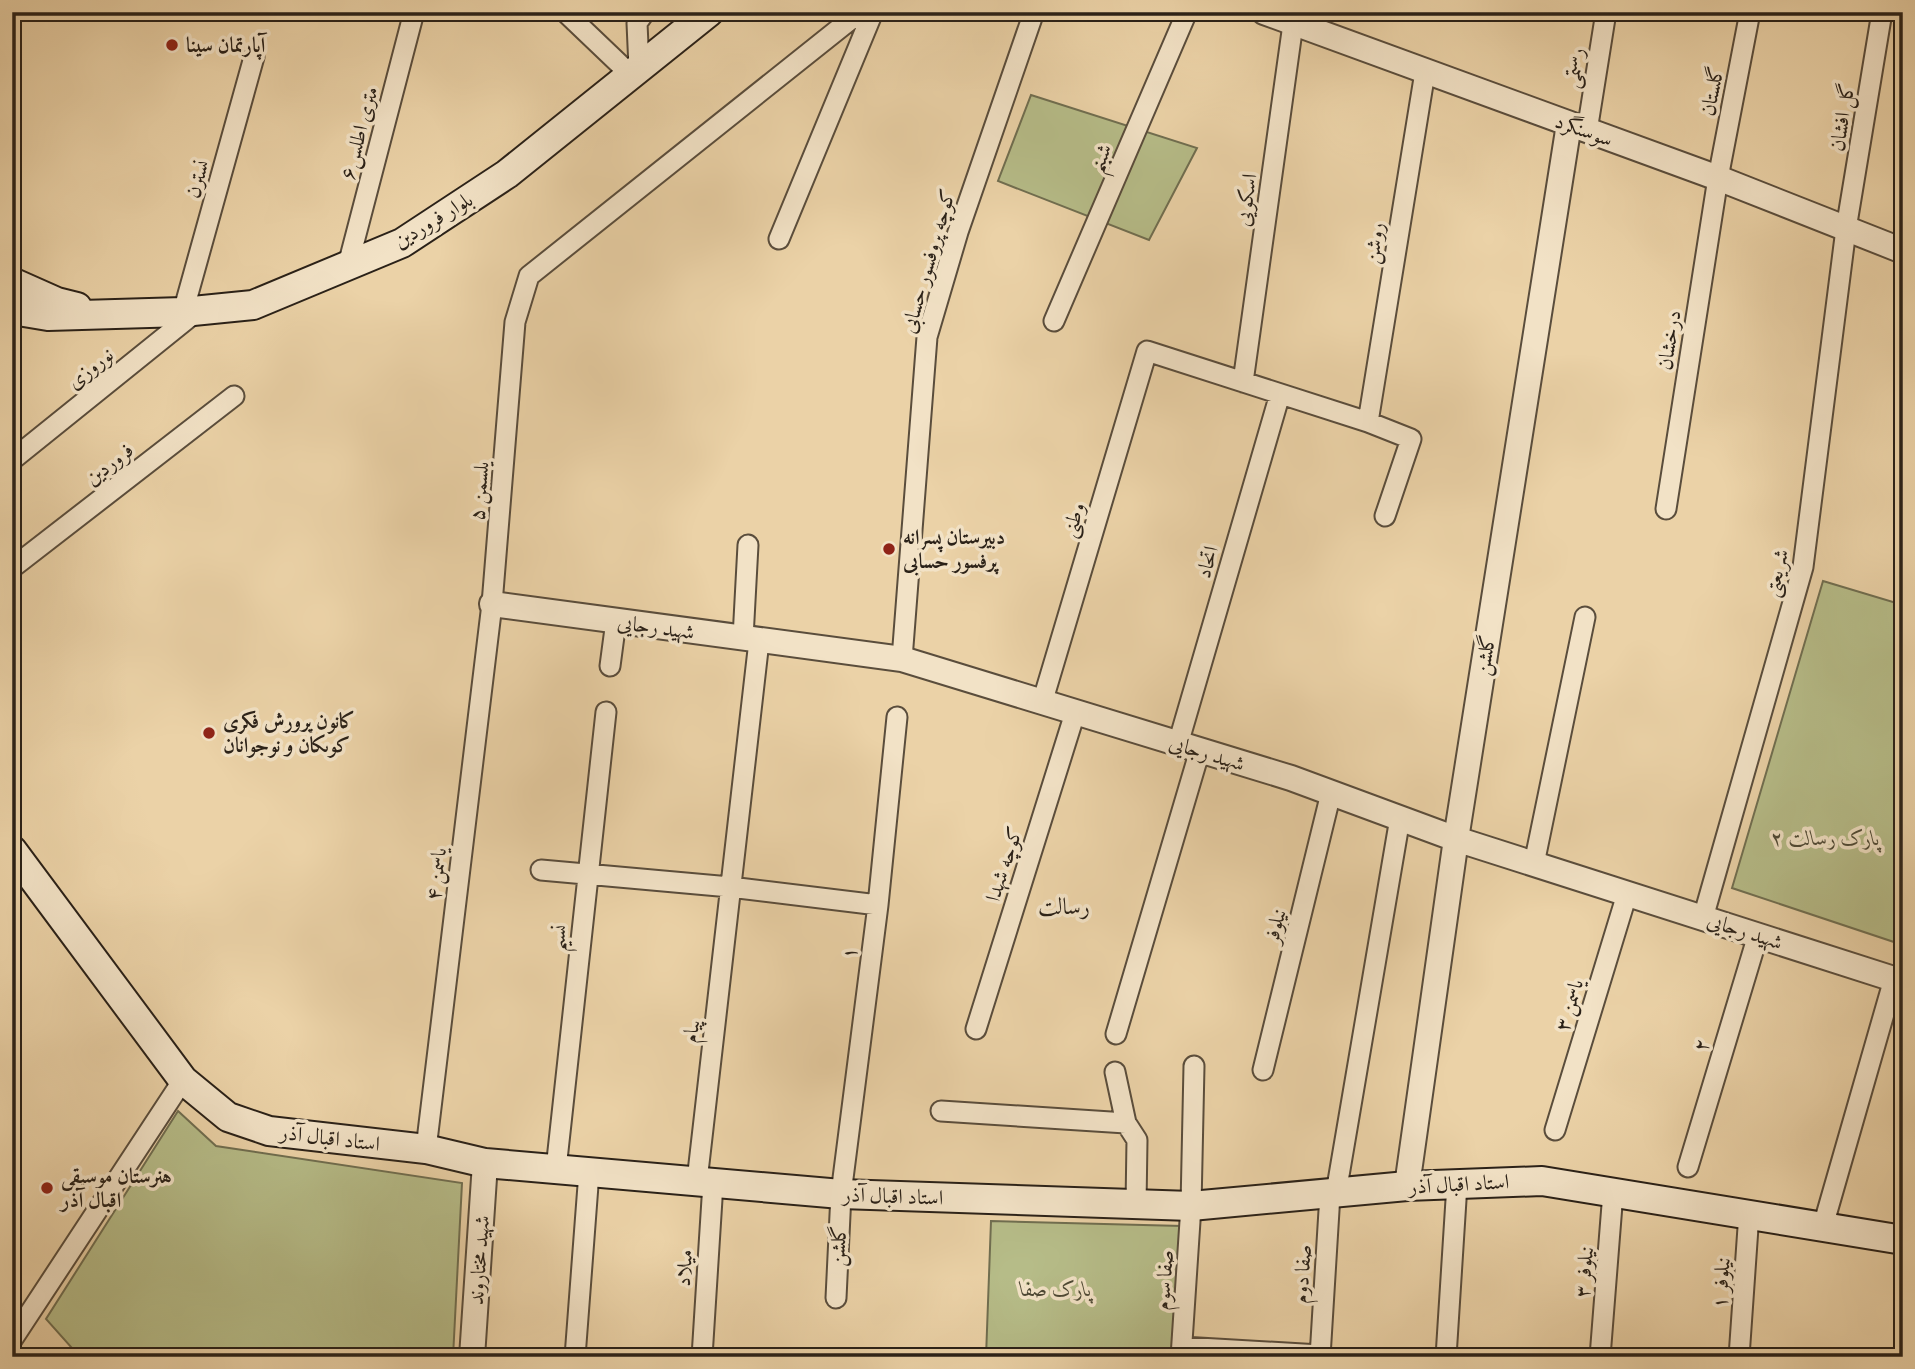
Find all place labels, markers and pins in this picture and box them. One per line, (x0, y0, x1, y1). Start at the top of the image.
place label: آپارتمان سینا (186, 32, 268, 60)
marker: آپارتمان سینا (164, 37, 180, 53)
place label: دبیرستان پسرانه پرفسور حسابی (902, 524, 1005, 576)
marker: دبیرستان پسرانه پرفسور حسابی (881, 541, 897, 557)
place label: کانون پرورش فکرى کوىکان و نوجوانان (223, 708, 355, 758)
marker: کانون پرورش فکرى کوىکان و نوجوانان (201, 725, 217, 741)
place label: هنرستان موسیقی اقبال آذر (59, 1163, 172, 1213)
marker: هنرستان موسیقی اقبال آذر (39, 1180, 55, 1196)

